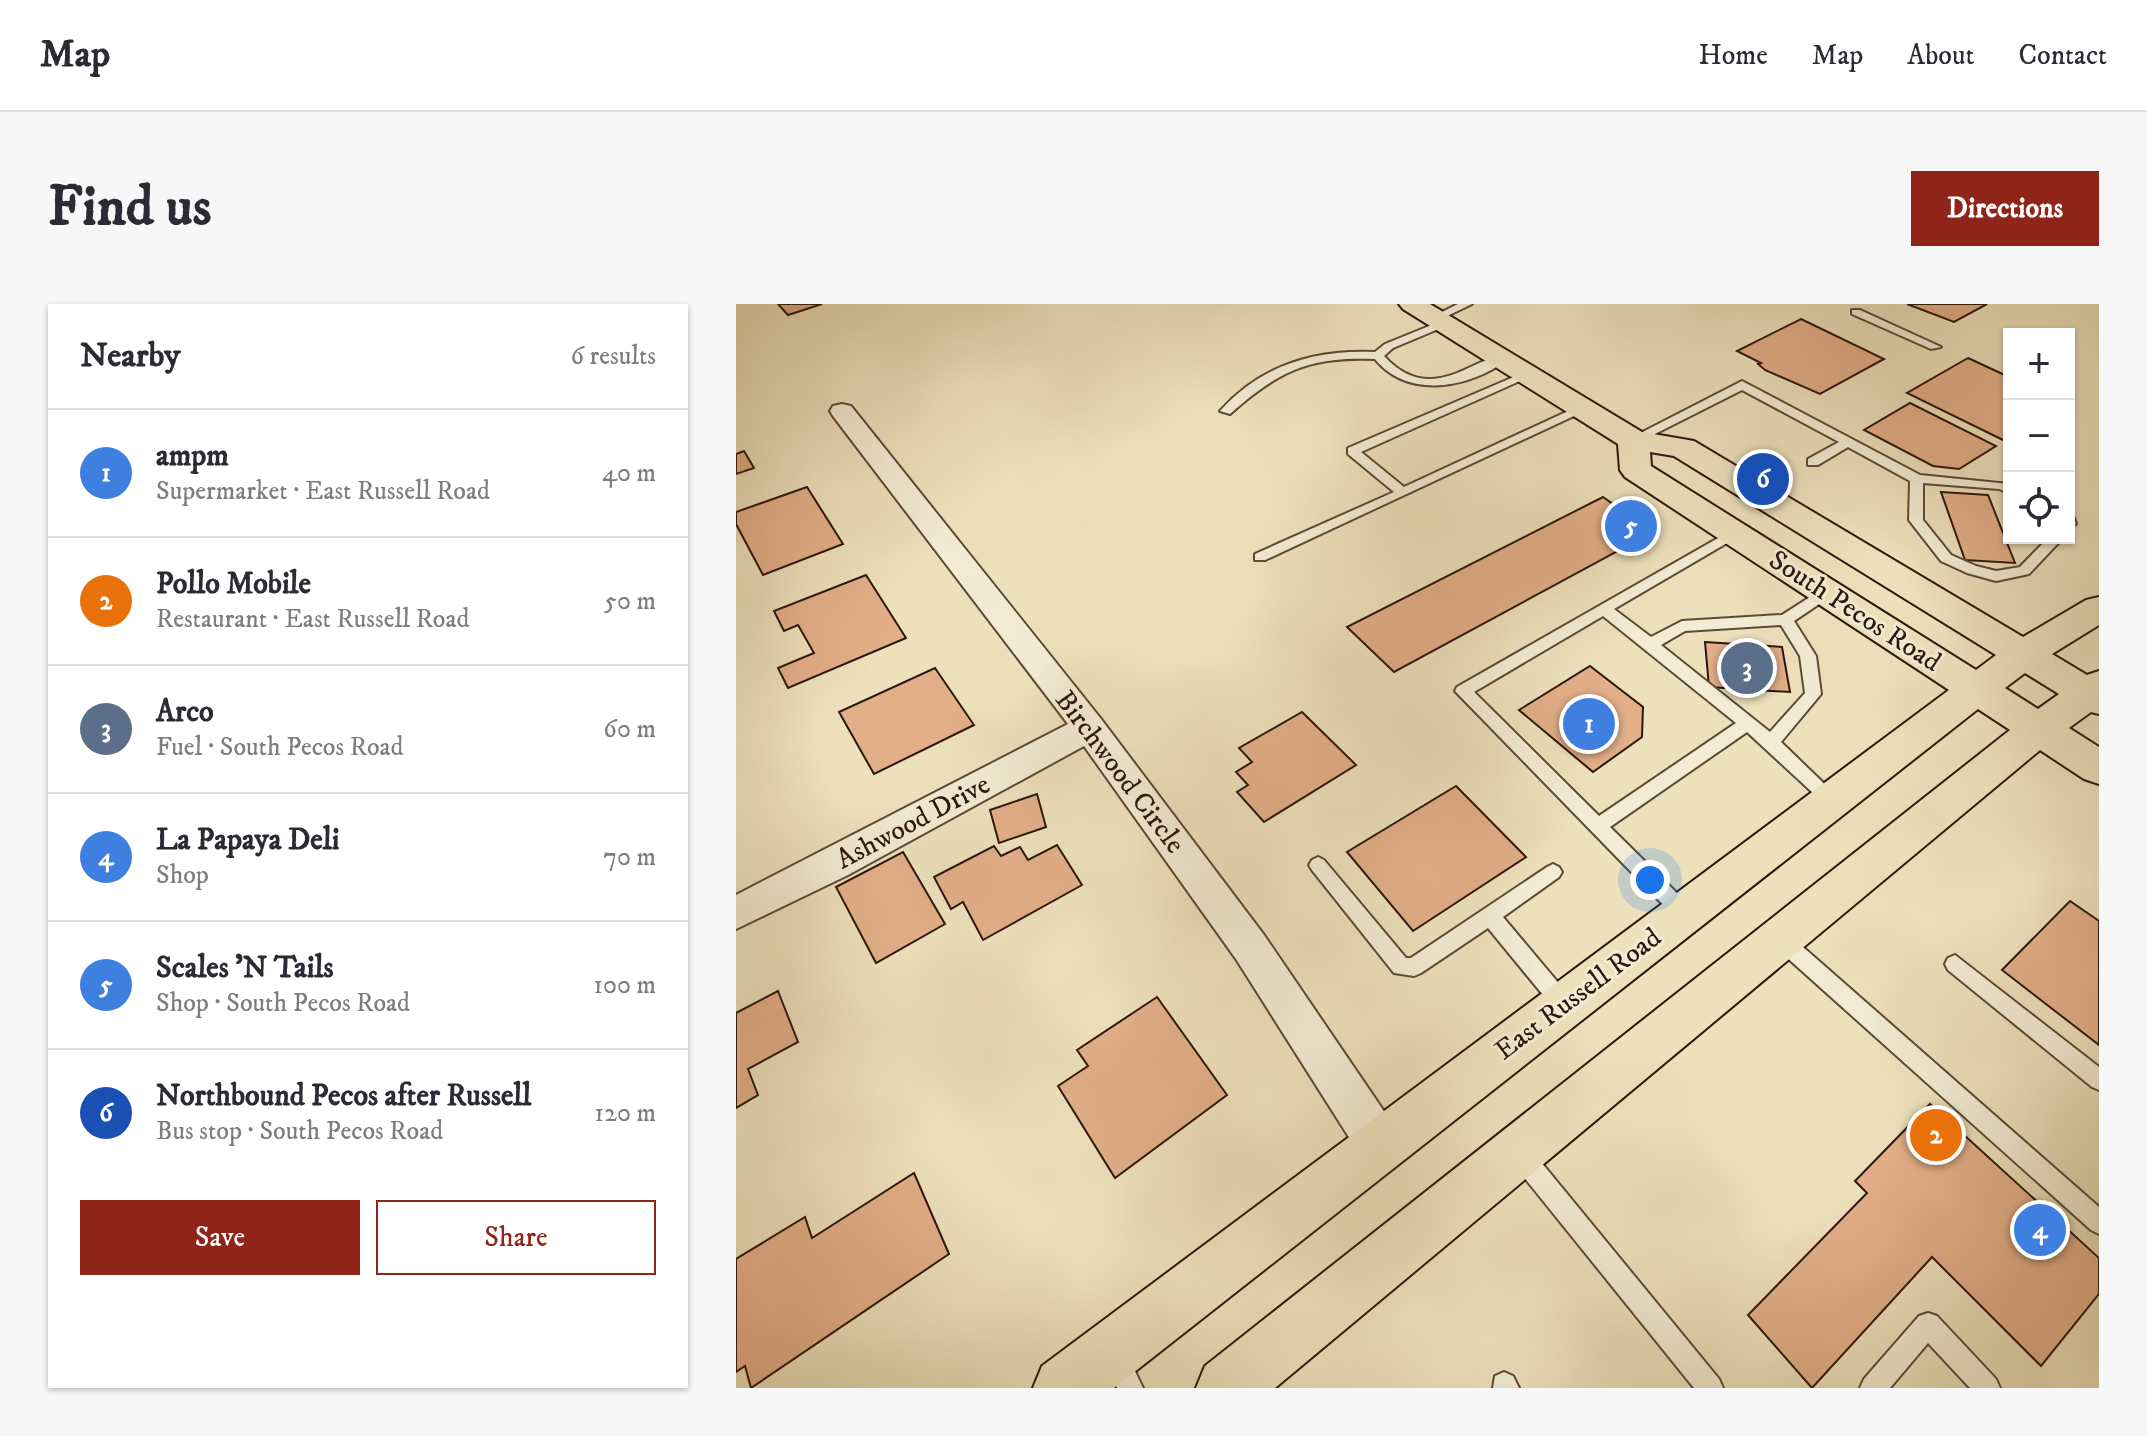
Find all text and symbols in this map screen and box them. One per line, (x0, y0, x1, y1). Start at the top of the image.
text: Map (40, 31, 110, 79)
text: Home (1699, 38, 1768, 73)
text: Map (1812, 38, 1863, 73)
text: About (1907, 38, 1974, 73)
text: Contact (2018, 38, 2107, 73)
button: Directions (1911, 171, 2099, 246)
text: Find us (48, 173, 212, 243)
map controls (2003, 328, 2075, 544)
button: + (2003, 328, 2075, 400)
text: Nearby (80, 335, 181, 377)
text: 6 results (570, 340, 656, 373)
button: − (2003, 400, 2075, 472)
text: ampm (156, 438, 229, 475)
pin: 6 (1737, 449, 1789, 509)
text: 1 (101, 457, 111, 490)
text: 40 m (602, 457, 656, 490)
button: locate (2003, 472, 2075, 544)
text: Supermarket · East Russell Road (156, 475, 490, 508)
pin: 5 (1605, 496, 1657, 556)
street label: South Pecos Road (1762, 542, 1948, 680)
text: Pollo Mobile (156, 566, 311, 603)
text: 2 (100, 585, 112, 618)
text: 50 m (604, 585, 656, 618)
text: Restaurant · East Russell Road (156, 603, 470, 636)
pin: 3 (1721, 638, 1773, 698)
street label: Birchwood Circle (1047, 684, 1193, 860)
text: Arco (156, 694, 214, 731)
pin: 1 (1563, 694, 1615, 754)
text: 3 (101, 713, 111, 746)
text: 60 m (603, 713, 656, 746)
text: Fuel · South Pecos Road (156, 731, 404, 764)
street label: Ashwood Drive (830, 767, 996, 877)
text: La Papaya Deli (156, 822, 340, 859)
text: 4 (99, 841, 113, 874)
text: 70 m (603, 841, 656, 874)
text: Shop (156, 859, 209, 892)
your location (1630, 860, 1670, 900)
street label: East Russell Road (1488, 920, 1668, 1068)
text: Scales 'N Tails (156, 950, 333, 987)
text: 5 (100, 969, 112, 1002)
text: 100 m (593, 969, 656, 1002)
text: Shop · South Pecos Road (156, 987, 410, 1020)
text: Northbound Pecos after Russell (156, 1078, 531, 1115)
text: 6 (99, 1097, 113, 1130)
text: 120 m (595, 1097, 656, 1130)
pin: 2 (1910, 1105, 1962, 1165)
text: Bus stop · South Pecos Road (156, 1115, 443, 1148)
button: Save (80, 1200, 360, 1275)
button: Share (376, 1200, 656, 1275)
pin: 4 (2014, 1200, 2066, 1260)

